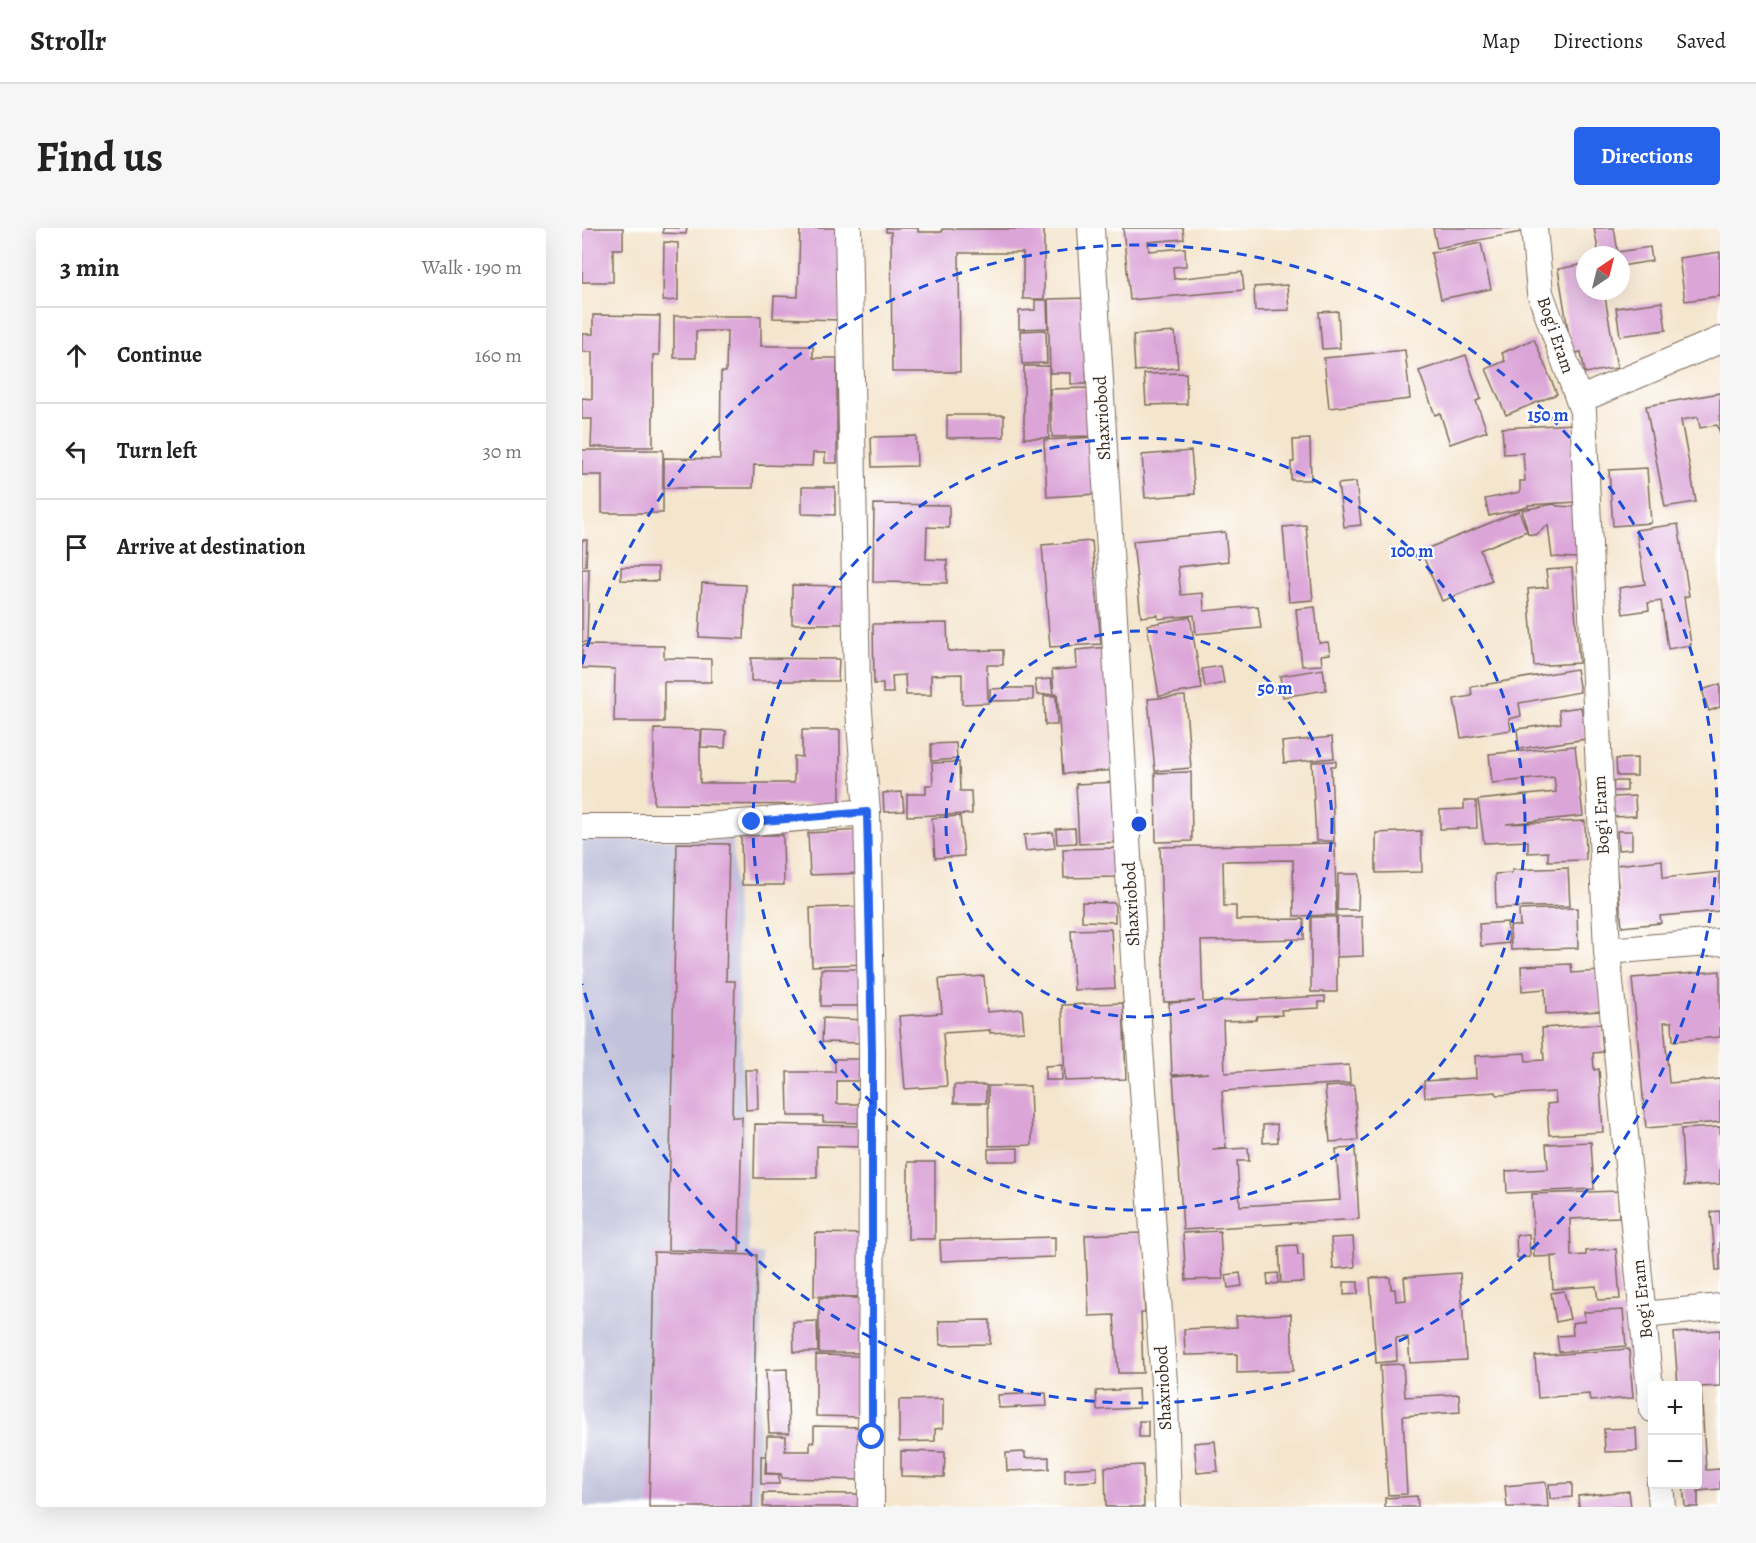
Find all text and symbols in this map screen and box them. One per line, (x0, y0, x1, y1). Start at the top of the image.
text: Strollr (30, 22, 106, 60)
text: Map (1482, 27, 1520, 55)
text: Directions (1553, 27, 1643, 55)
text: Saved (1676, 27, 1726, 55)
button: Directions (1574, 127, 1720, 185)
text: Find us (36, 128, 163, 185)
north arrow (1576, 246, 1630, 300)
text: 3 min (60, 250, 120, 285)
text: Walk · 190 m (422, 254, 522, 281)
street label: Bog'i Eram (1532, 293, 1580, 377)
icon: ahead (60, 339, 93, 372)
text: Continue (117, 340, 202, 370)
text: 160 m (475, 342, 522, 369)
street label: Shaxriobod (1088, 375, 1116, 461)
text: 150 m (1527, 403, 1569, 427)
icon: left (60, 435, 93, 468)
text: Turn left (117, 436, 197, 466)
text: 30 m (482, 438, 522, 465)
icon: arrive (60, 531, 93, 564)
text: Arrive at destination (117, 532, 306, 562)
text: 100 m (1391, 539, 1433, 563)
text: 50 m (1258, 676, 1292, 700)
street label: Bog'i Eram (1587, 775, 1615, 855)
route end (738, 808, 764, 834)
centre of rings (1129, 814, 1149, 834)
street label: Shaxriobod (1117, 861, 1145, 947)
street label: Bog'i Eram (1626, 1258, 1658, 1340)
street label: Shaxriobod (1149, 1345, 1177, 1431)
map controls (1648, 1381, 1702, 1489)
button: + (1648, 1381, 1702, 1435)
route start (858, 1423, 884, 1449)
button: − (1648, 1435, 1702, 1489)

